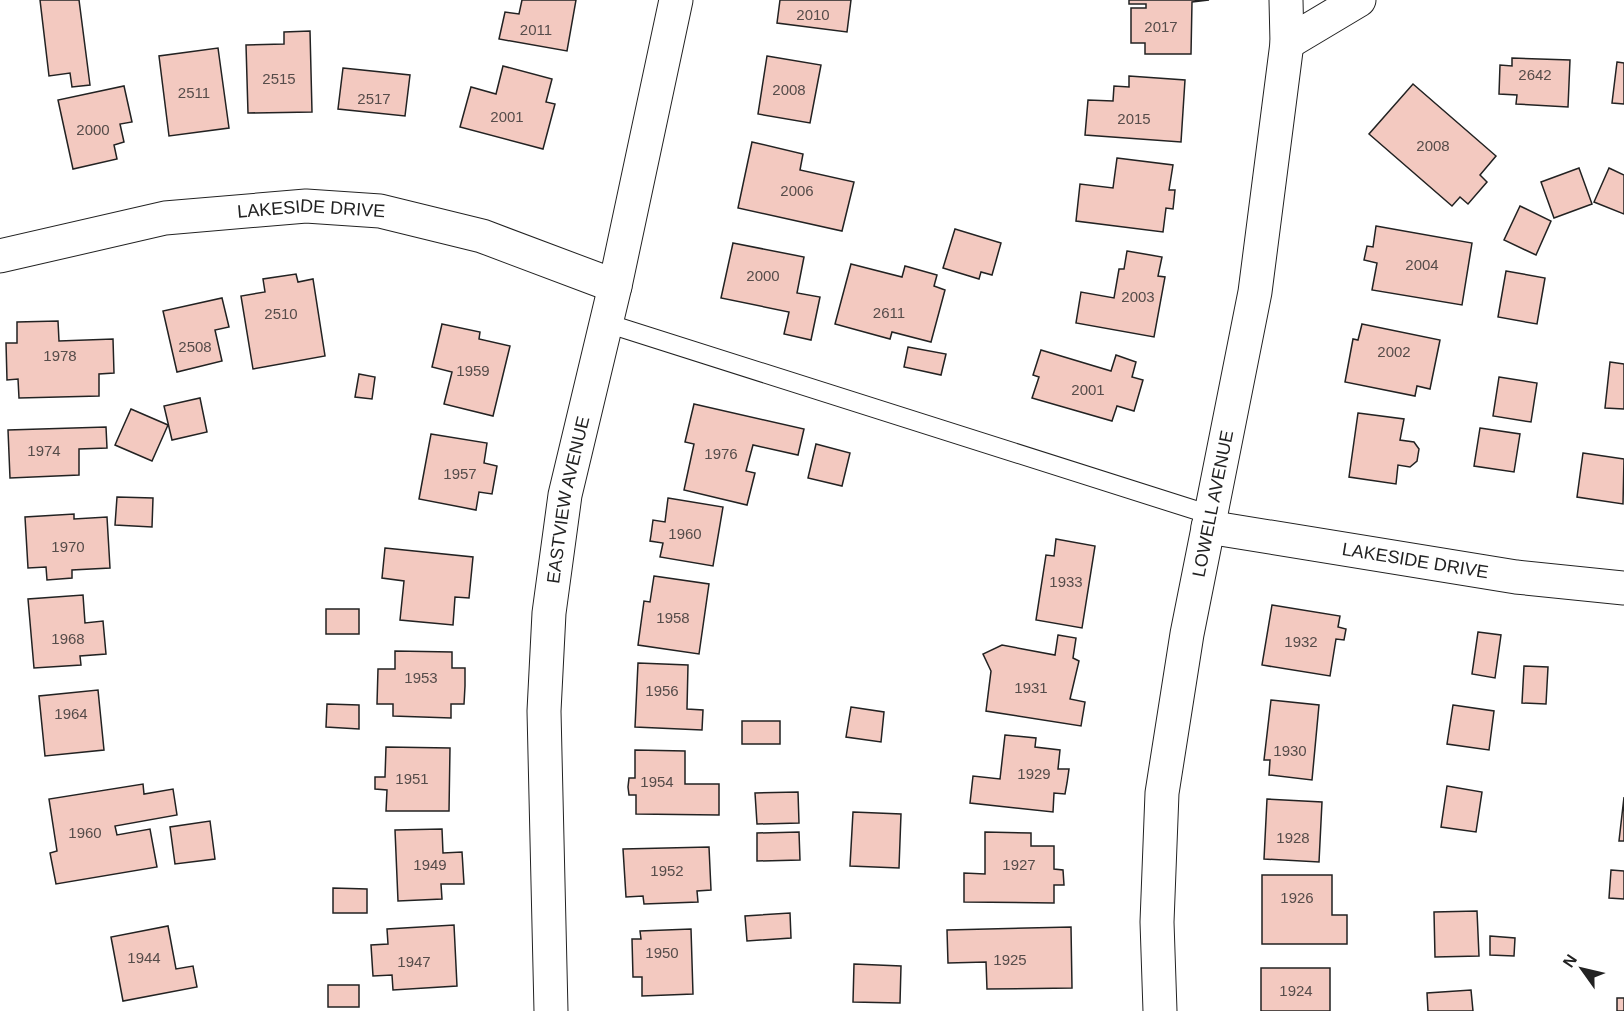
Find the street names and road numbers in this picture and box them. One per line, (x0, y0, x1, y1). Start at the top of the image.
street label: LAKESIDE DRIVE (236, 196, 386, 222)
street label: EASTVIEW AVENUE (543, 414, 593, 585)
street label: LOWELL AVENUE (1189, 429, 1237, 579)
street label: LAKESIDE DRIVE (1341, 539, 1490, 582)

